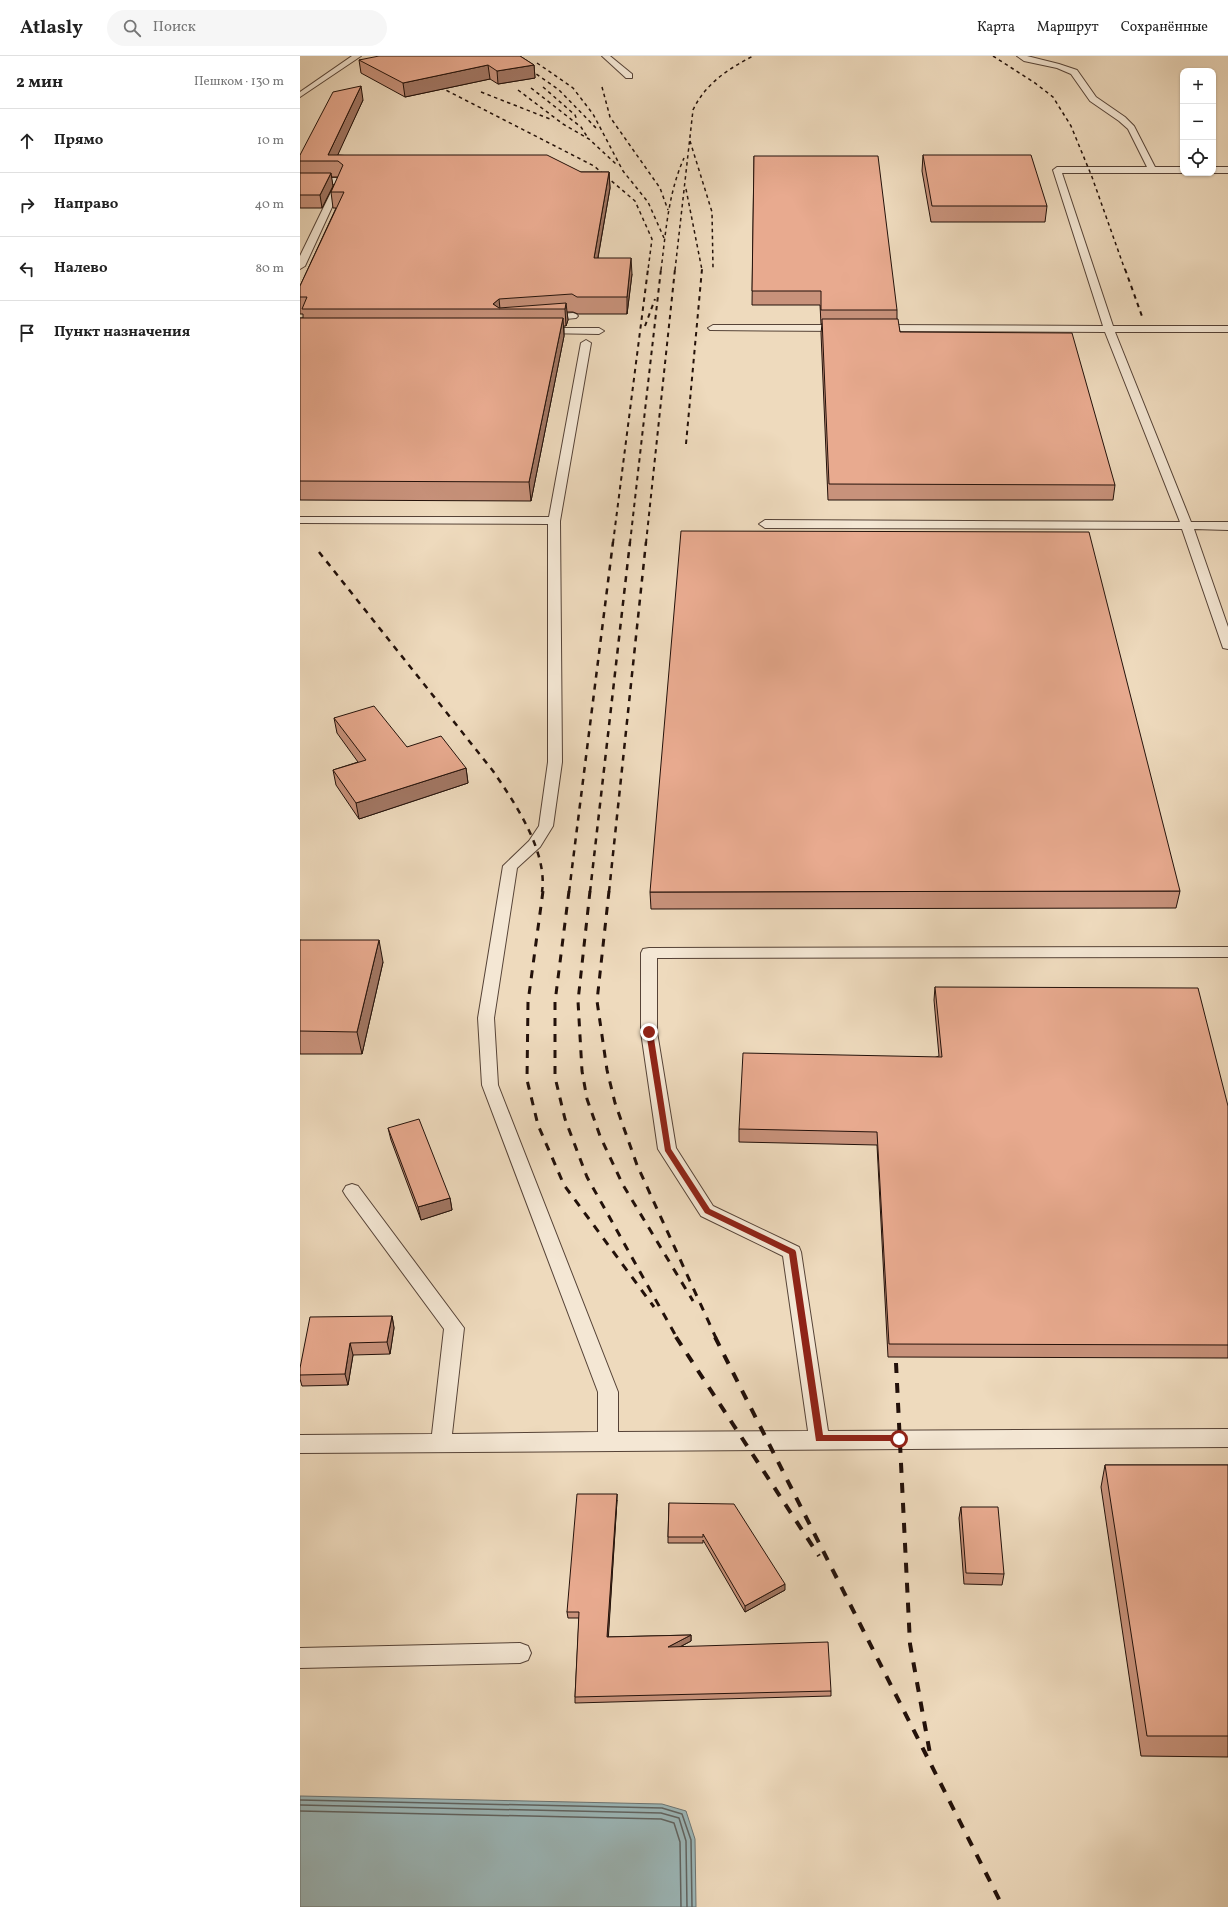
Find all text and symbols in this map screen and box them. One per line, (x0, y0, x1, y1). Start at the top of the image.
search box (107, 10, 387, 46)
text: Atlasly (20, 15, 83, 41)
icon: search (121, 17, 143, 39)
text: Поиск (153, 17, 196, 38)
text: Карта (977, 18, 1015, 37)
text: Маршрут (1037, 18, 1099, 37)
text: Сохранённые (1121, 18, 1208, 37)
map controls (1180, 68, 1216, 176)
button: + (1180, 68, 1216, 104)
text: 2 мин (16, 71, 63, 94)
text: Пешком · 130 m (194, 73, 284, 91)
button: − (1180, 104, 1216, 140)
icon: ahead (16, 130, 38, 152)
text: Прямо (54, 130, 103, 151)
text: 10 m (257, 132, 284, 150)
button: locate (1180, 140, 1216, 176)
icon: right (16, 194, 38, 216)
text: Направо (54, 194, 118, 215)
text: 40 m (255, 196, 284, 214)
icon: left (16, 258, 38, 280)
text: Налево (54, 258, 108, 279)
text: 80 m (255, 260, 284, 278)
icon: arrive (16, 322, 38, 344)
text: Пункт назначения (54, 322, 190, 343)
route end (640, 1023, 658, 1041)
route start (890, 1430, 908, 1448)

